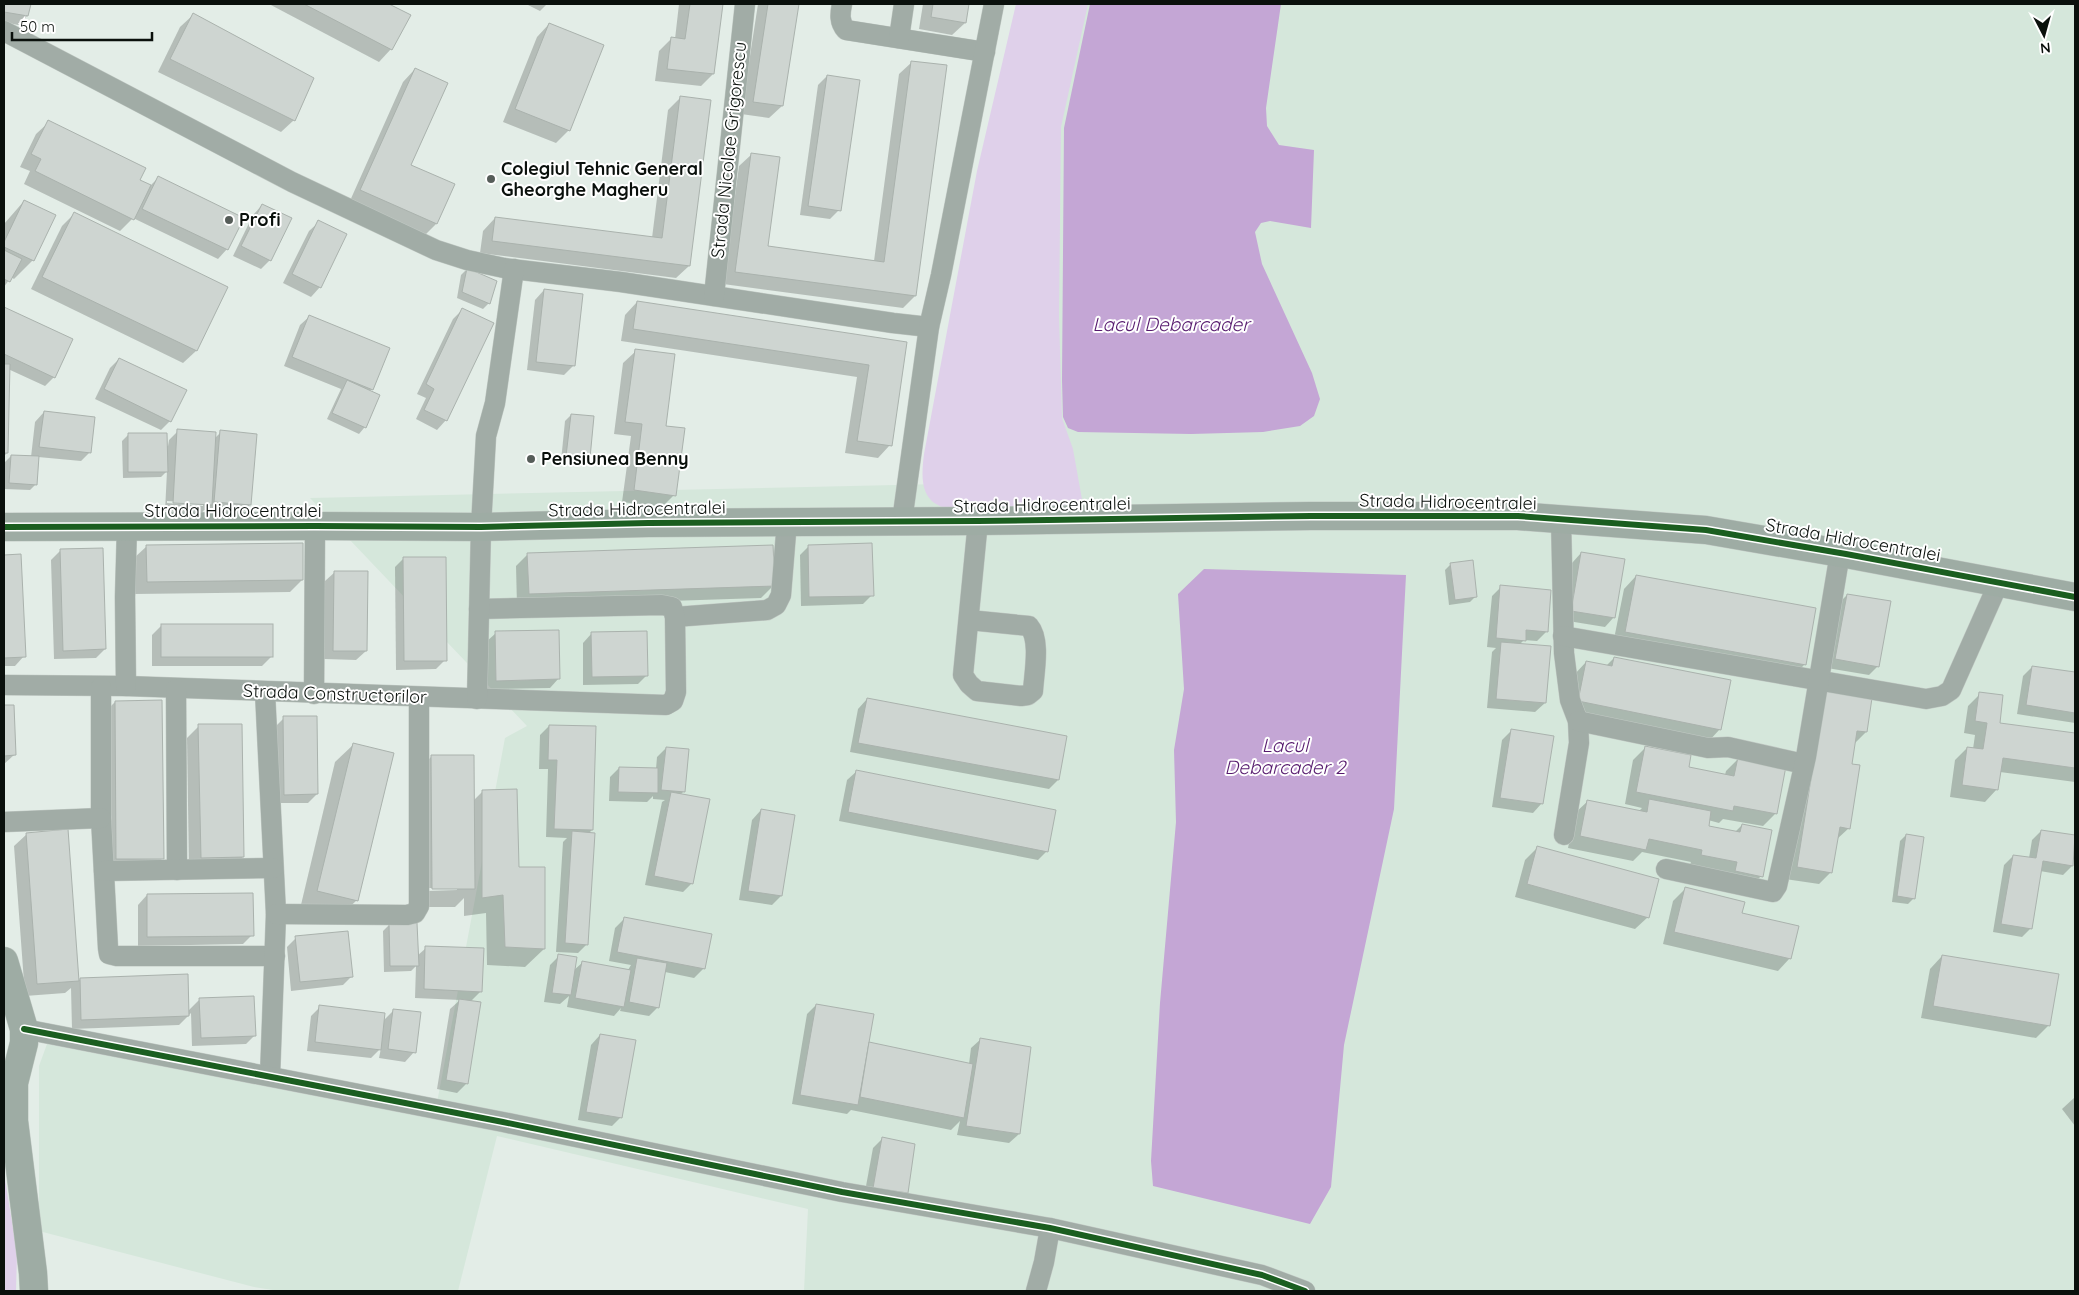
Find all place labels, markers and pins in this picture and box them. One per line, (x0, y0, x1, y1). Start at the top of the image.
place label: Colegiul Tehnic General Gheorghe Magheru (501, 157, 703, 201)
marker: Colegiul Tehnic General Gheorghe Magheru (485, 173, 497, 185)
place label: Profi (239, 208, 281, 231)
marker: Profi (223, 214, 235, 226)
place label: Pensiunea Benny (541, 447, 689, 470)
marker: Pensiunea Benny (525, 453, 537, 465)

